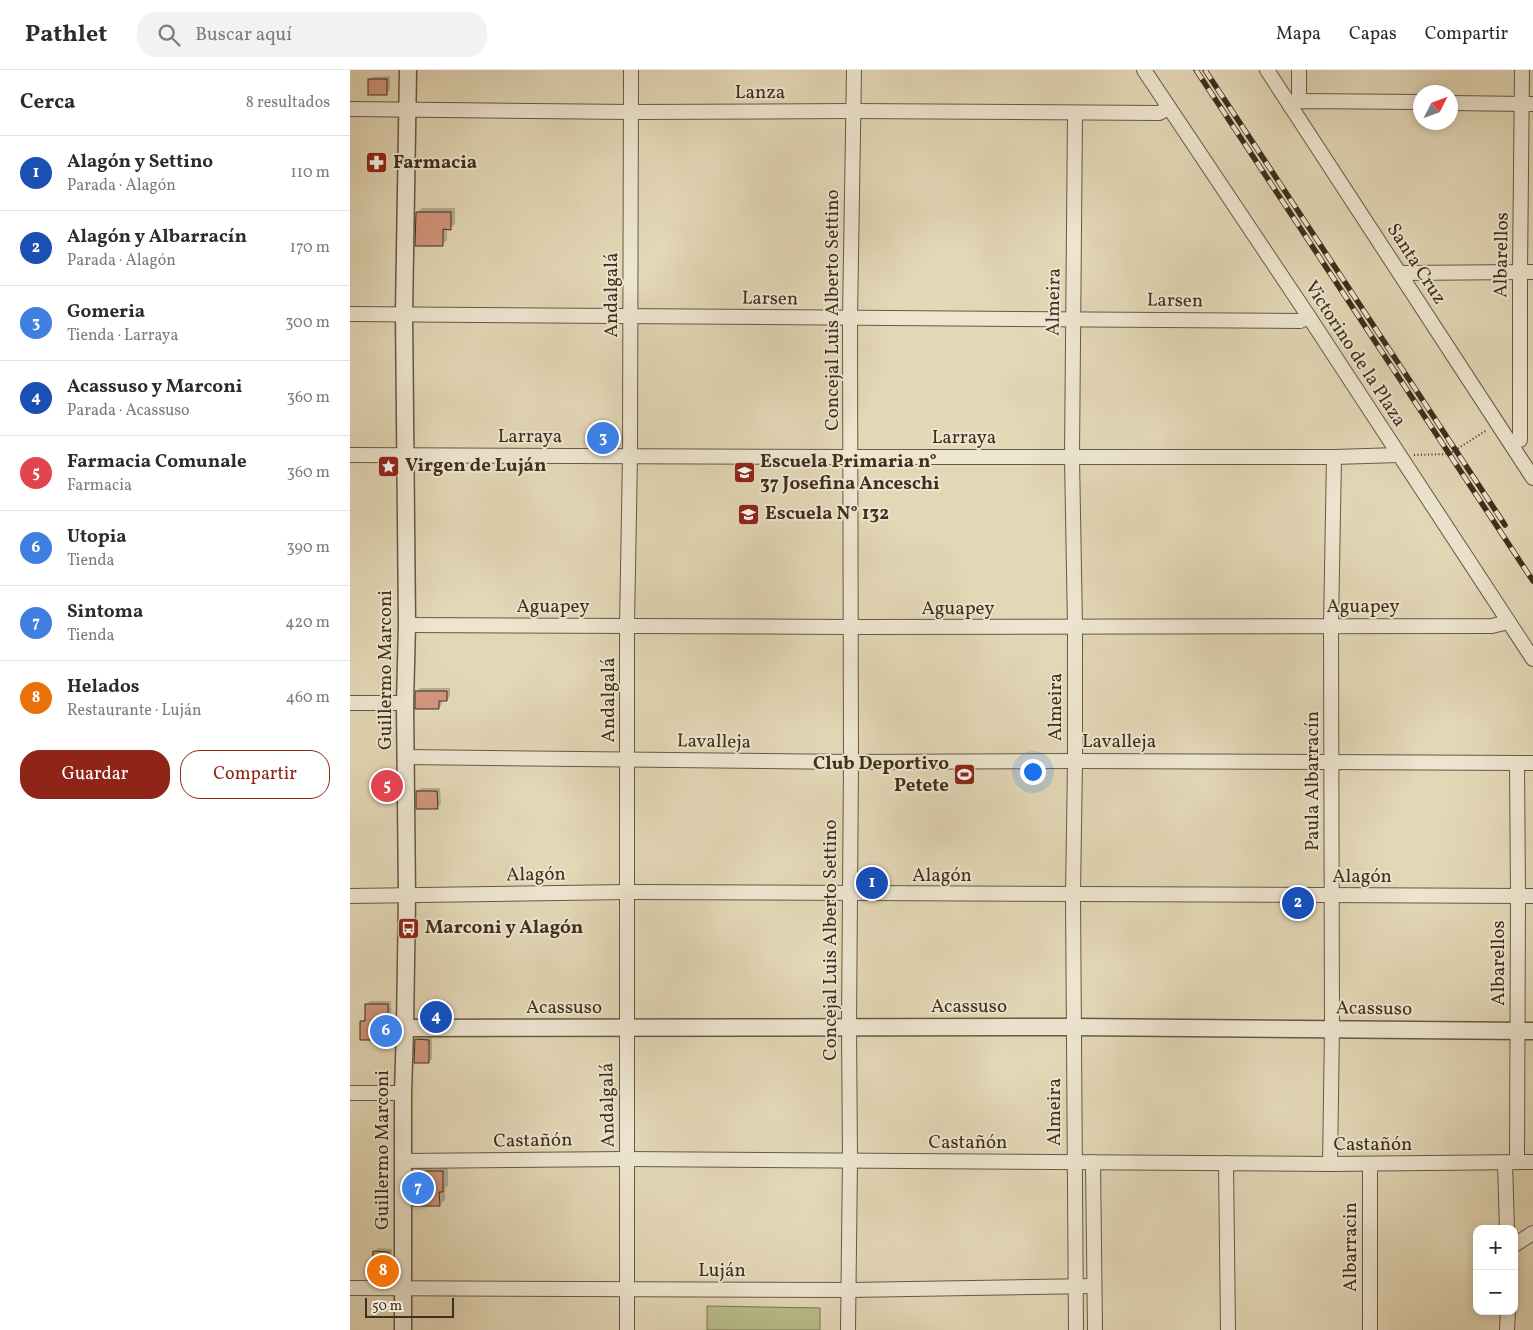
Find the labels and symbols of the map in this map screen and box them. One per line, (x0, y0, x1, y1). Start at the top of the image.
street label: Lanza (735, 80, 785, 106)
north arrow (1413, 85, 1458, 130)
place label: Farmacia (393, 150, 477, 176)
pharmacy icon: Farmacia (365, 151, 389, 175)
street label: Concejal Luis Alberto Settino (820, 189, 846, 431)
street label: Albarellos (1488, 212, 1516, 298)
street label: Santa Cruz (1380, 218, 1452, 310)
street label: Andalgalá (599, 253, 625, 337)
street label: Almeira (1040, 268, 1068, 336)
street label: Victorino de la Plaza (1298, 276, 1412, 432)
street label: Larsen (742, 286, 798, 312)
street label: Larsen (1147, 288, 1203, 314)
pin: 3 (587, 419, 619, 457)
street label: Larraya (498, 424, 562, 450)
street label: Larraya (932, 425, 996, 451)
place label: Escuela Primaria n° 37 Josefina Anceschi (760, 449, 940, 497)
place label: Virgen de Luján (405, 453, 546, 479)
place icon: Virgen de Luján (377, 454, 401, 478)
school or university icon: Escuela Primaria n° 37 Josefina Anceschi (732, 461, 756, 485)
place label: Escuela N° 132 (765, 501, 889, 527)
school or university icon: Escuela N° 132 (737, 502, 761, 526)
street label: Guillermo Marconi (373, 590, 399, 750)
street label: Aguapey (516, 594, 590, 620)
street label: Aguapey (1326, 594, 1400, 620)
street label: Aguapey (921, 596, 995, 622)
street label: Andalgalá (596, 658, 622, 742)
street label: Almeira (1043, 673, 1069, 741)
street label: Paula Albarracín (1300, 711, 1326, 851)
street label: Lavalleja (677, 728, 751, 756)
street label: Lavalleja (1082, 729, 1156, 755)
place label: Club Deportivo Petete (813, 751, 949, 799)
your location (1020, 759, 1046, 785)
sports icon: Club Deportivo Petete (953, 763, 977, 787)
pin: 5 (371, 767, 403, 805)
street label: Concejal Luis Alberto Settino (818, 819, 844, 1061)
street label: Alagón (506, 861, 566, 889)
street label: Alagón (912, 863, 972, 889)
pin: 1 (856, 864, 888, 902)
street label: Alagón (1332, 864, 1392, 890)
pin: 2 (1282, 884, 1314, 922)
place label: Marconi y Alagón (425, 915, 583, 941)
bus stop icon: Marconi y Alagón (397, 916, 421, 940)
street label: Albarellos (1486, 920, 1512, 1006)
street label: Acassuso (931, 994, 1007, 1020)
street label: Acassuso (526, 995, 602, 1021)
street label: Acassuso (1336, 995, 1412, 1023)
pin: 4 (420, 998, 452, 1036)
pin: 6 (370, 1012, 402, 1050)
street label: Andalgalá (594, 1062, 622, 1148)
street label: Guillermo Marconi (370, 1070, 396, 1230)
street label: Almeira (1042, 1078, 1068, 1146)
street label: Castañón (493, 1127, 573, 1155)
street label: Castañón (929, 1130, 1007, 1156)
street label: Castañón (1334, 1132, 1412, 1158)
pin: 7 (402, 1169, 434, 1207)
street label: Albarracin (1338, 1202, 1364, 1292)
pin: 8 (367, 1252, 399, 1290)
street label: Luján (698, 1258, 746, 1284)
scale bar (365, 1295, 454, 1318)

